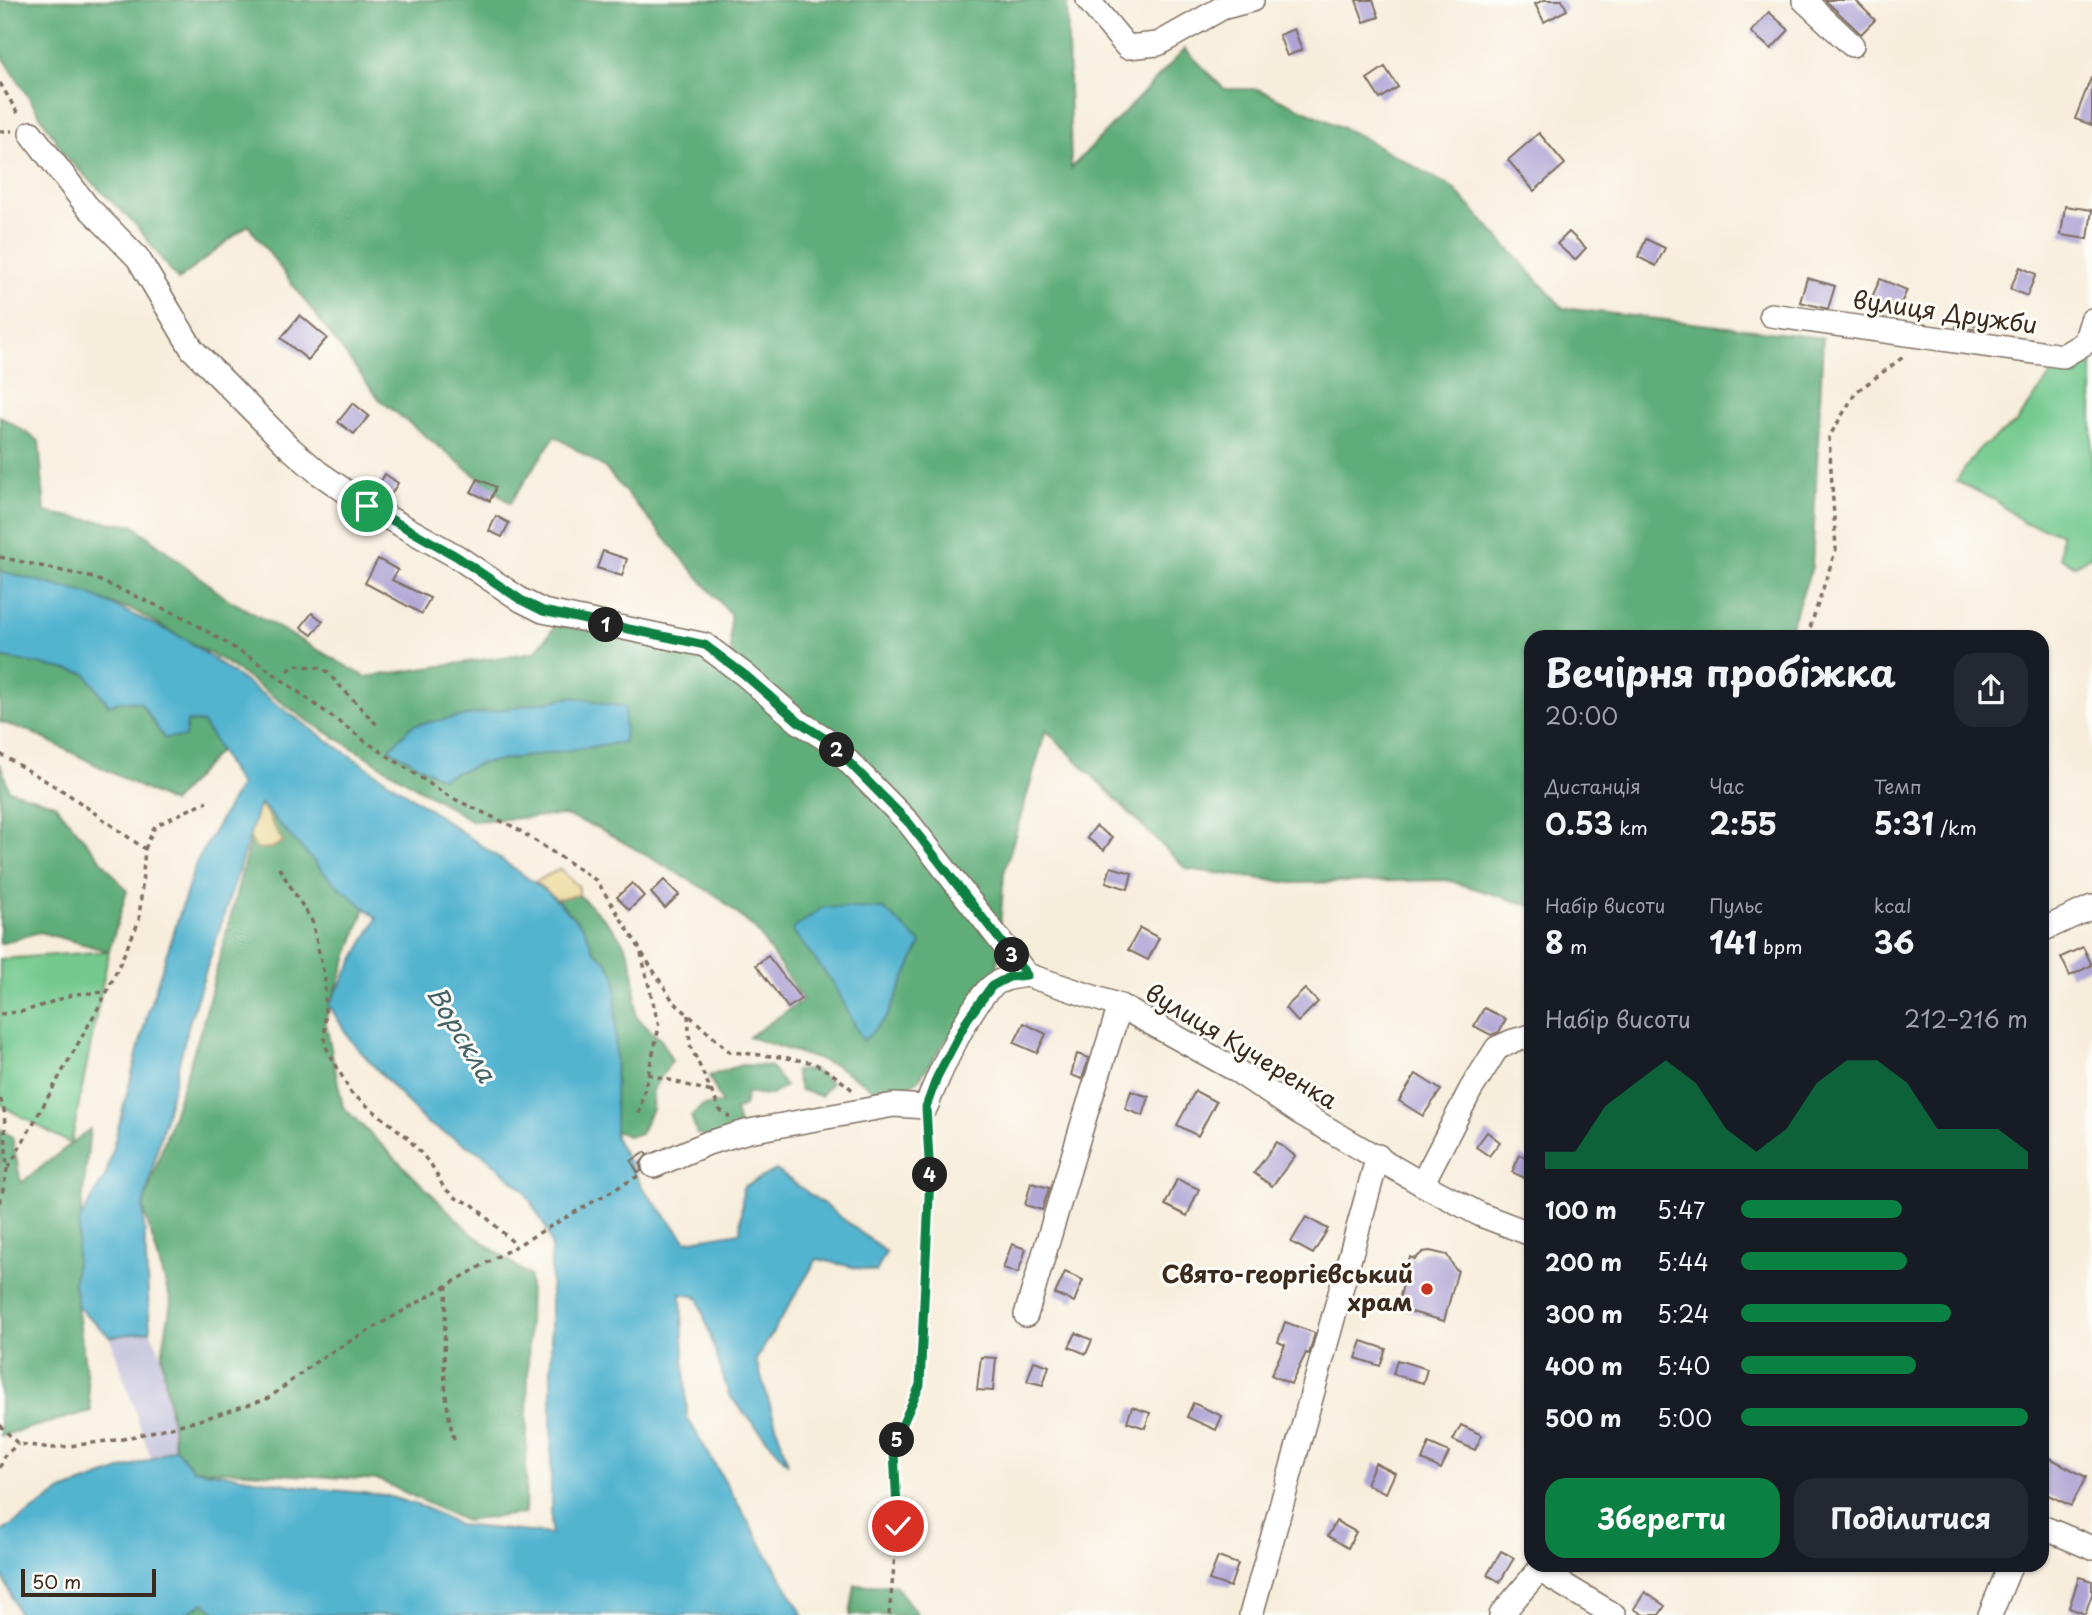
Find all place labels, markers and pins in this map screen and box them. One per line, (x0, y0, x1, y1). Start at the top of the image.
pin (337, 476, 397, 536)
pin: 1 (588, 608, 624, 642)
pin: 2 (820, 732, 854, 768)
pin: 3 (995, 937, 1030, 972)
pin: 4 (912, 1158, 948, 1192)
place label: Свято-георгієвський храм (1162, 1255, 1413, 1319)
marker: Свято-георгієвський храм (1419, 1281, 1435, 1297)
pin: 5 (880, 1422, 914, 1458)
pin (868, 1496, 928, 1556)

